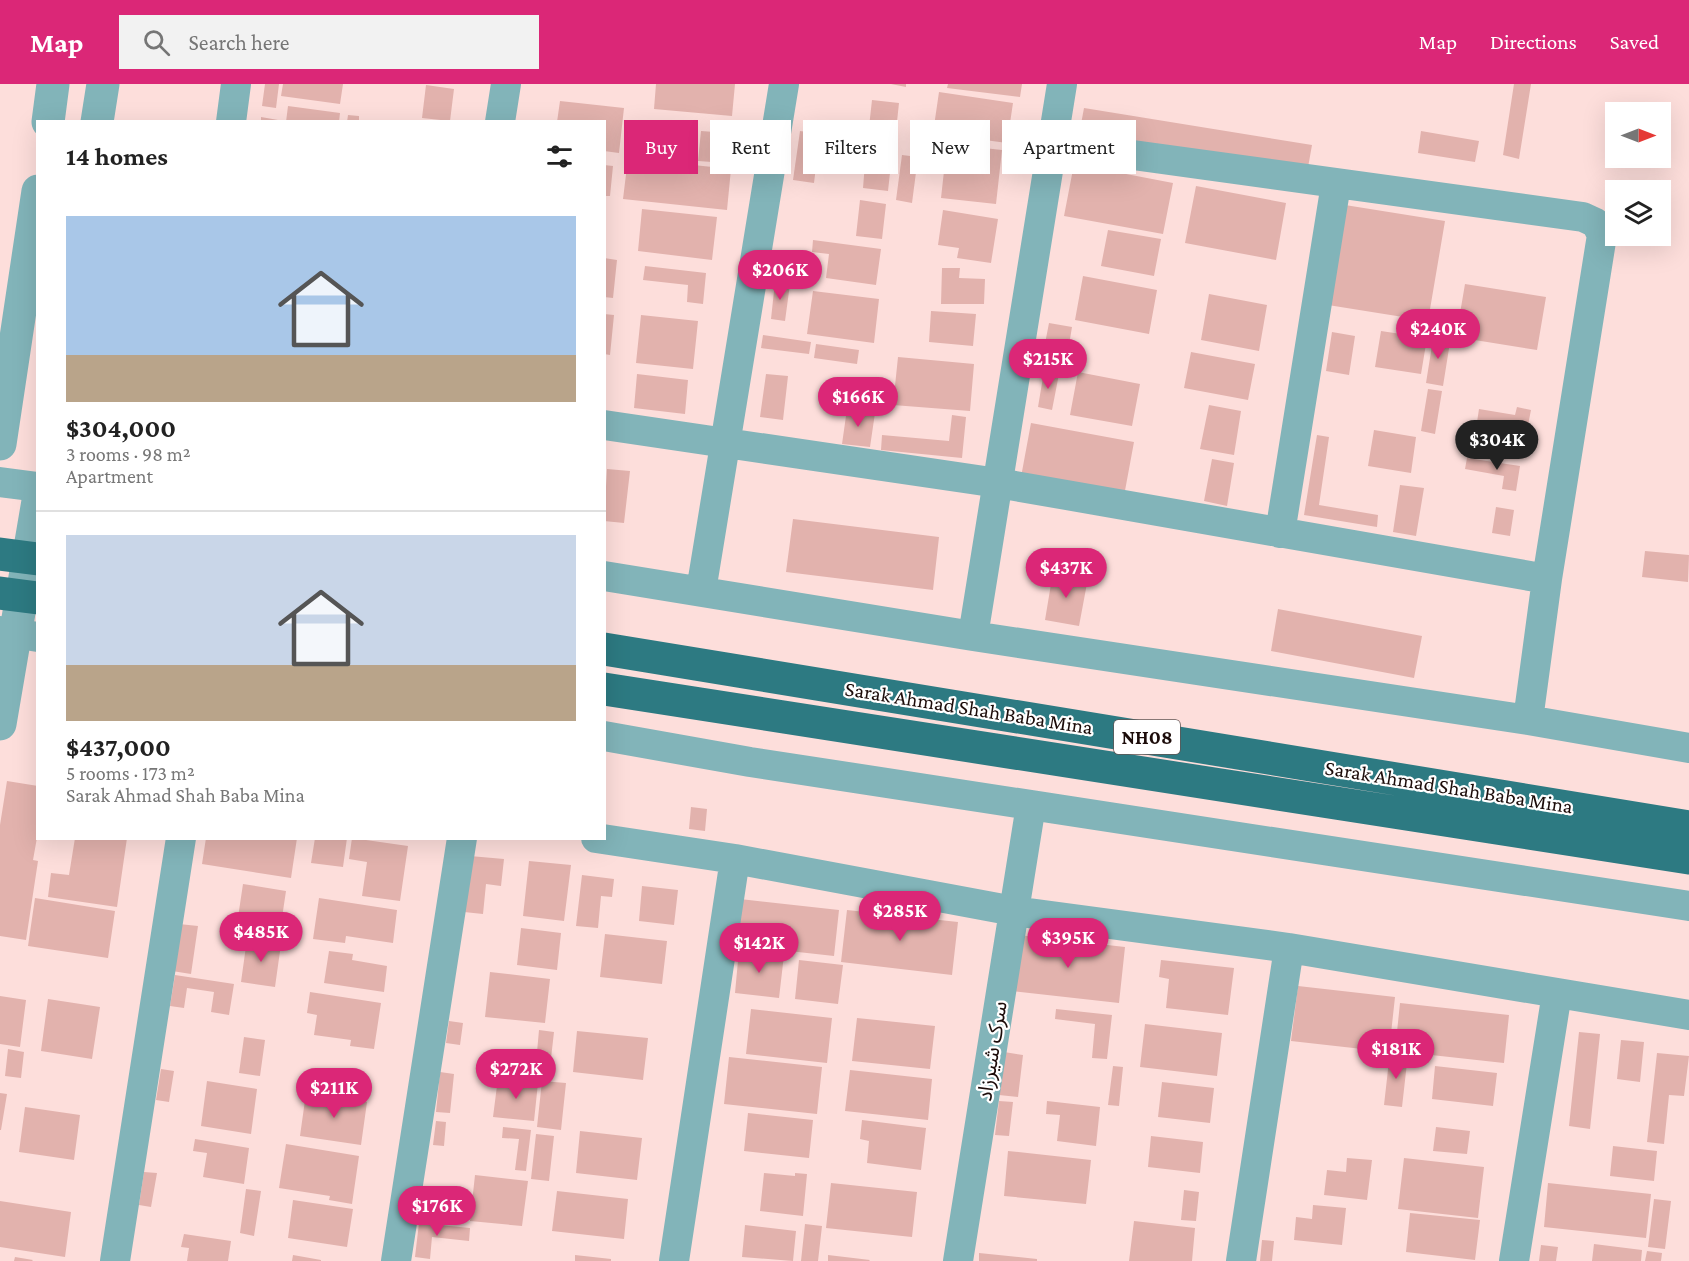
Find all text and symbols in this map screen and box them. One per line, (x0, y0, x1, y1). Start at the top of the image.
search box (119, 15, 539, 69)
icon: search (140, 26, 173, 59)
text: Map (30, 27, 83, 58)
text: Search here (188, 30, 289, 55)
text: Map (1419, 30, 1457, 54)
text: Directions (1490, 30, 1577, 54)
text: Saved (1610, 30, 1659, 54)
north arrow (1605, 102, 1671, 168)
map controls (1605, 102, 1671, 246)
chip: Buy (624, 120, 698, 174)
chip: Rent (710, 120, 791, 174)
chip: Filters (803, 120, 898, 174)
chip: New (910, 120, 990, 174)
chip: Apartment (1002, 120, 1136, 174)
icon: filters (543, 140, 576, 173)
text: 14 homes (66, 142, 168, 171)
button: layers (1605, 180, 1671, 246)
pin: $206K (738, 250, 822, 301)
icon: home (267, 255, 375, 363)
text: $206K (752, 258, 808, 280)
pin: $240K (1396, 309, 1480, 360)
text: $240K (1410, 317, 1466, 339)
pin: $215K (1006, 339, 1090, 390)
text: $215K (1023, 347, 1073, 369)
pin: $166K (816, 377, 900, 428)
text: $166K (832, 385, 884, 407)
text: $304,000 (66, 414, 176, 443)
pin: $304K (1455, 420, 1539, 471)
text: $304K (1469, 428, 1525, 450)
text: 3 rooms · 98 m² (66, 443, 191, 465)
text: Apartment (66, 465, 153, 487)
pin: $437K (1024, 548, 1108, 599)
text: $437K (1040, 556, 1092, 578)
icon: home (267, 574, 375, 682)
street label: Sarak Ahmad Shah Baba Mina (843, 677, 1095, 740)
road number: NH08 (1114, 720, 1180, 754)
text: $437,000 (66, 733, 171, 762)
street label: Sarak Ahmad Shah Baba Mina (1323, 756, 1575, 819)
text: 5 rooms · 173 m² (66, 762, 195, 784)
text: Sarak Ahmad Shah Baba Mina (66, 784, 305, 806)
pin: $285K (858, 891, 942, 942)
text: $285K (873, 899, 927, 921)
pin: $485K (219, 912, 303, 963)
pin: $395K (1026, 918, 1110, 969)
text: $485K (234, 920, 288, 942)
pin: $142K (717, 923, 801, 974)
text: $395K (1042, 926, 1094, 948)
text: $142K (733, 931, 785, 953)
street label: سرک شیرزاد (972, 999, 1012, 1103)
pin: $181K (1354, 1029, 1438, 1080)
text: $181K (1371, 1037, 1421, 1059)
pin: $272K (474, 1049, 558, 1100)
text: $272K (490, 1057, 542, 1079)
pin: $211K (292, 1068, 376, 1119)
text: $211K (310, 1076, 358, 1098)
pin: $176K (395, 1186, 479, 1237)
text: $176K (412, 1194, 462, 1216)

